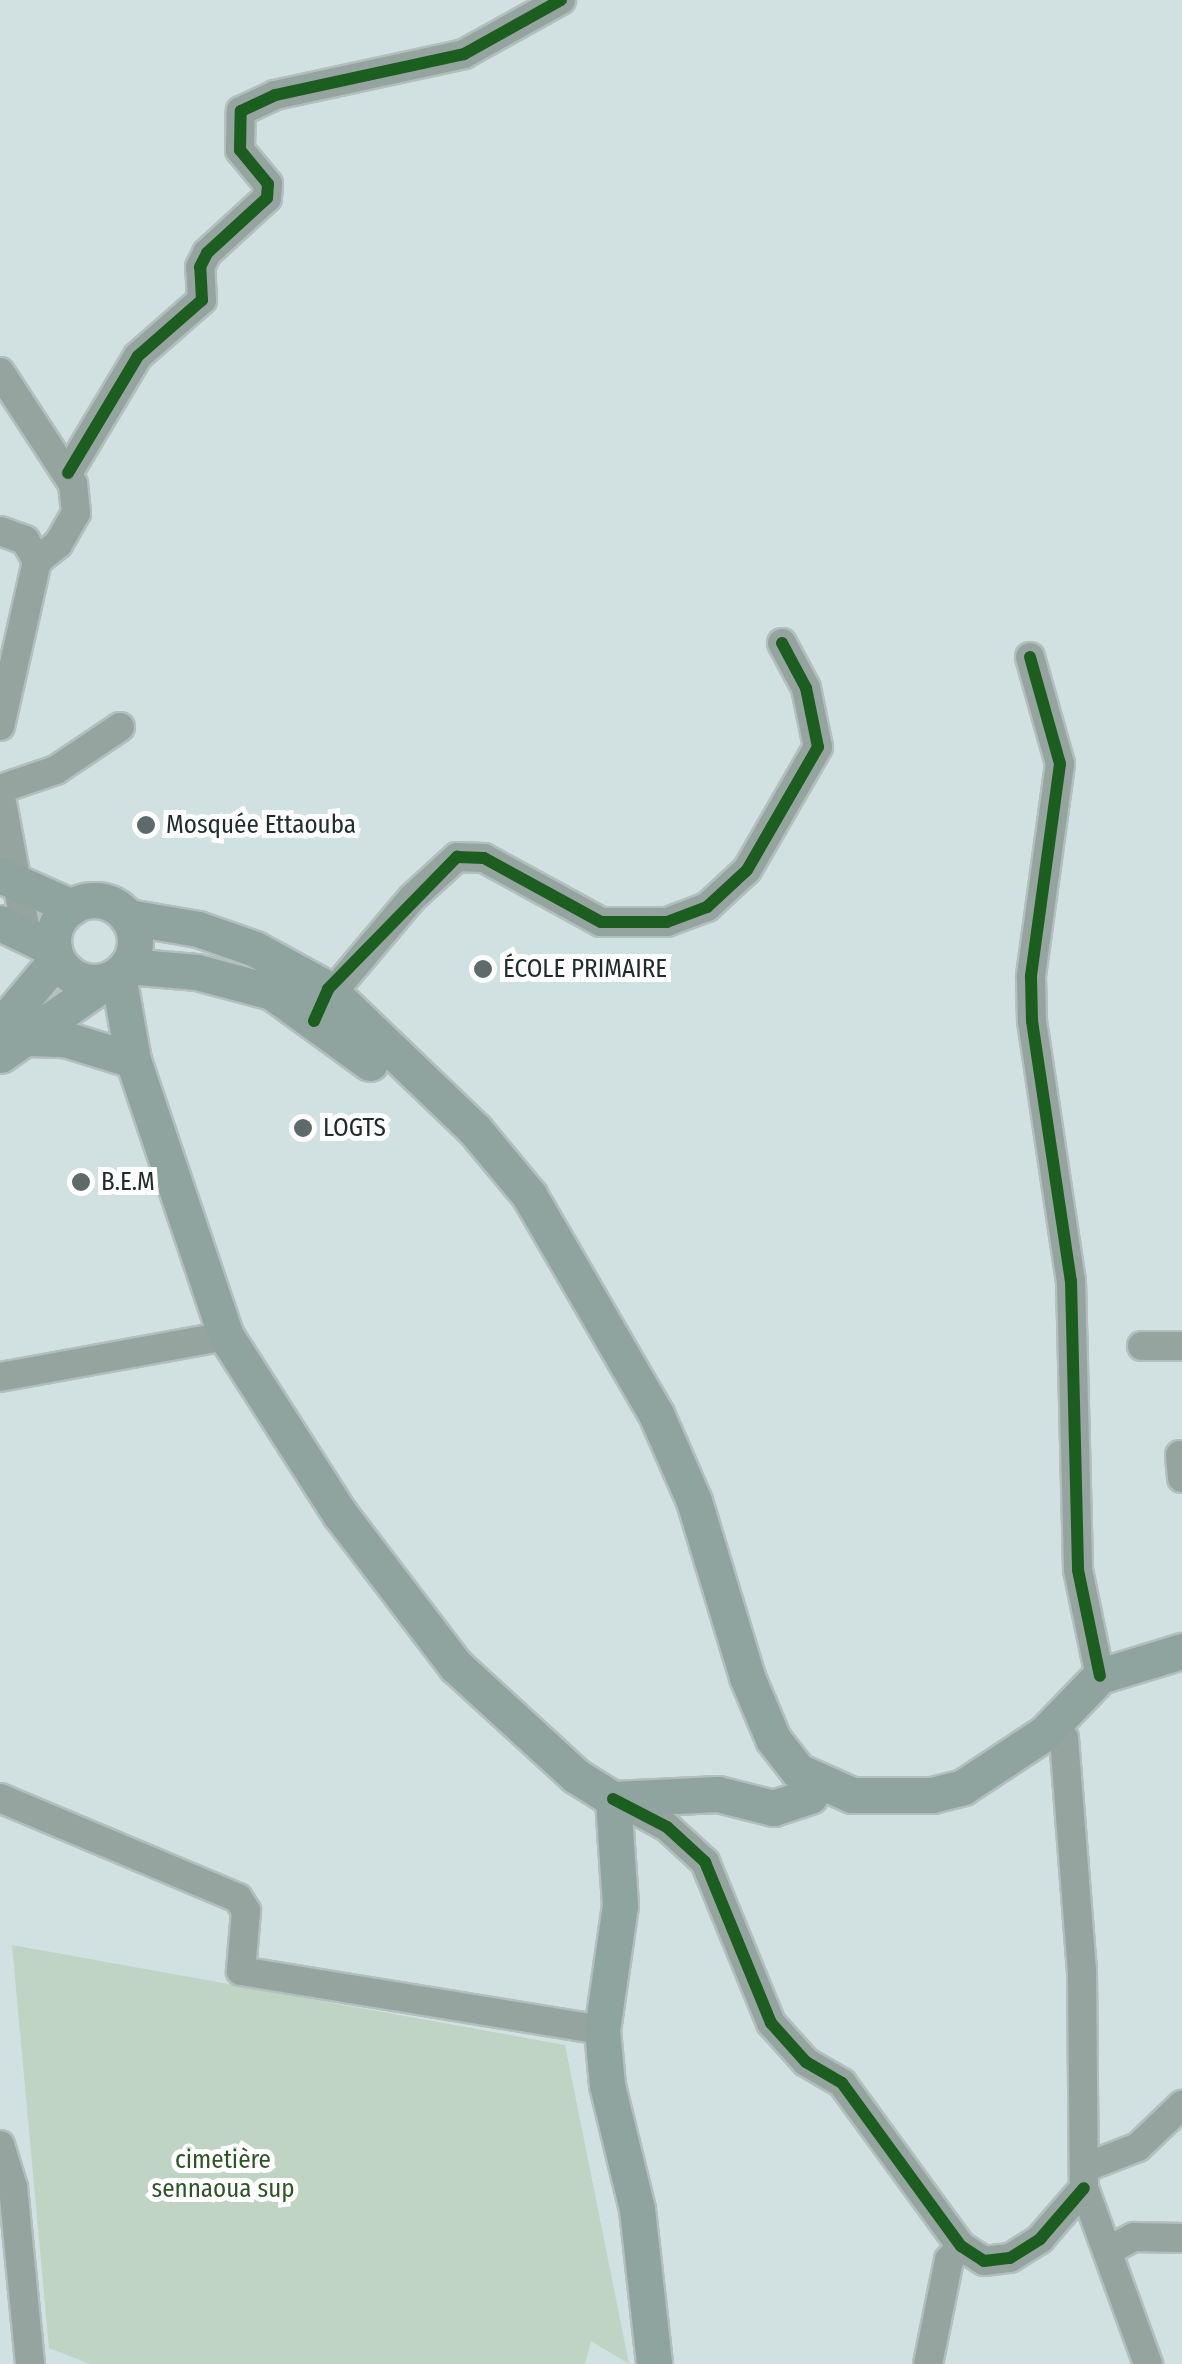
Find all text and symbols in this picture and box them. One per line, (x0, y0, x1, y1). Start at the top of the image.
place label: Mosquée Ettaouba (166, 810, 356, 840)
marker: Mosquée Ettaouba (135, 814, 157, 836)
place label: ÉCOLE PRIMAIRE (503, 954, 667, 984)
marker: ÉCOLE PRIMAIRE (472, 958, 494, 980)
place label: LOGTS (323, 1113, 386, 1143)
marker: LOGTS (292, 1117, 314, 1139)
place label: B.E.M (101, 1167, 155, 1197)
marker: B.E.M (70, 1171, 92, 1193)
park label: cimetière sennaoua sup (151, 2146, 295, 2205)

